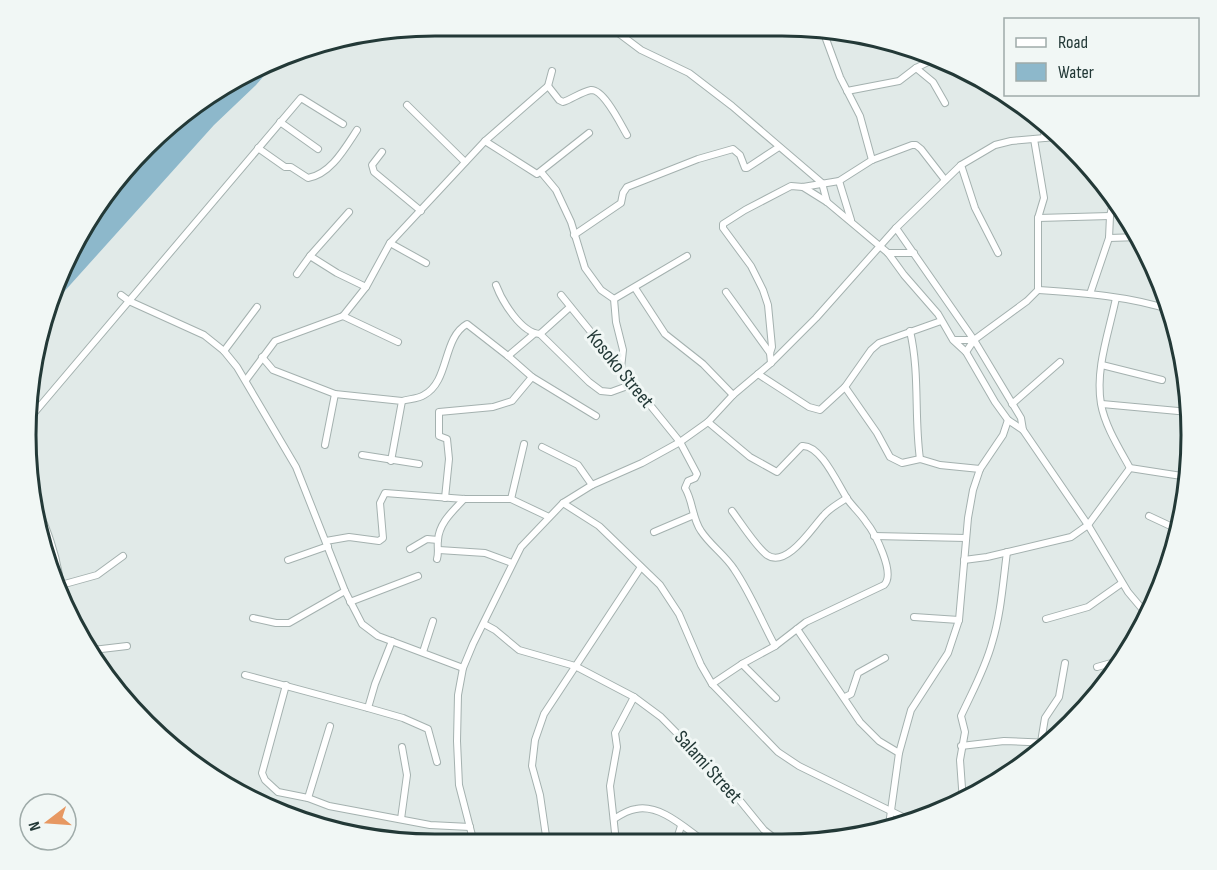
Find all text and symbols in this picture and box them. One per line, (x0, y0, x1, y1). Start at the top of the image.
legend (1004, 18, 1199, 96)
text: Road (1058, 32, 1088, 53)
text: Water (1058, 62, 1094, 83)
street label: Kosoko Street (581, 325, 659, 413)
street label: Salami Street (669, 726, 747, 808)
north arrow (18, 792, 78, 852)
text: N (25, 819, 45, 833)

